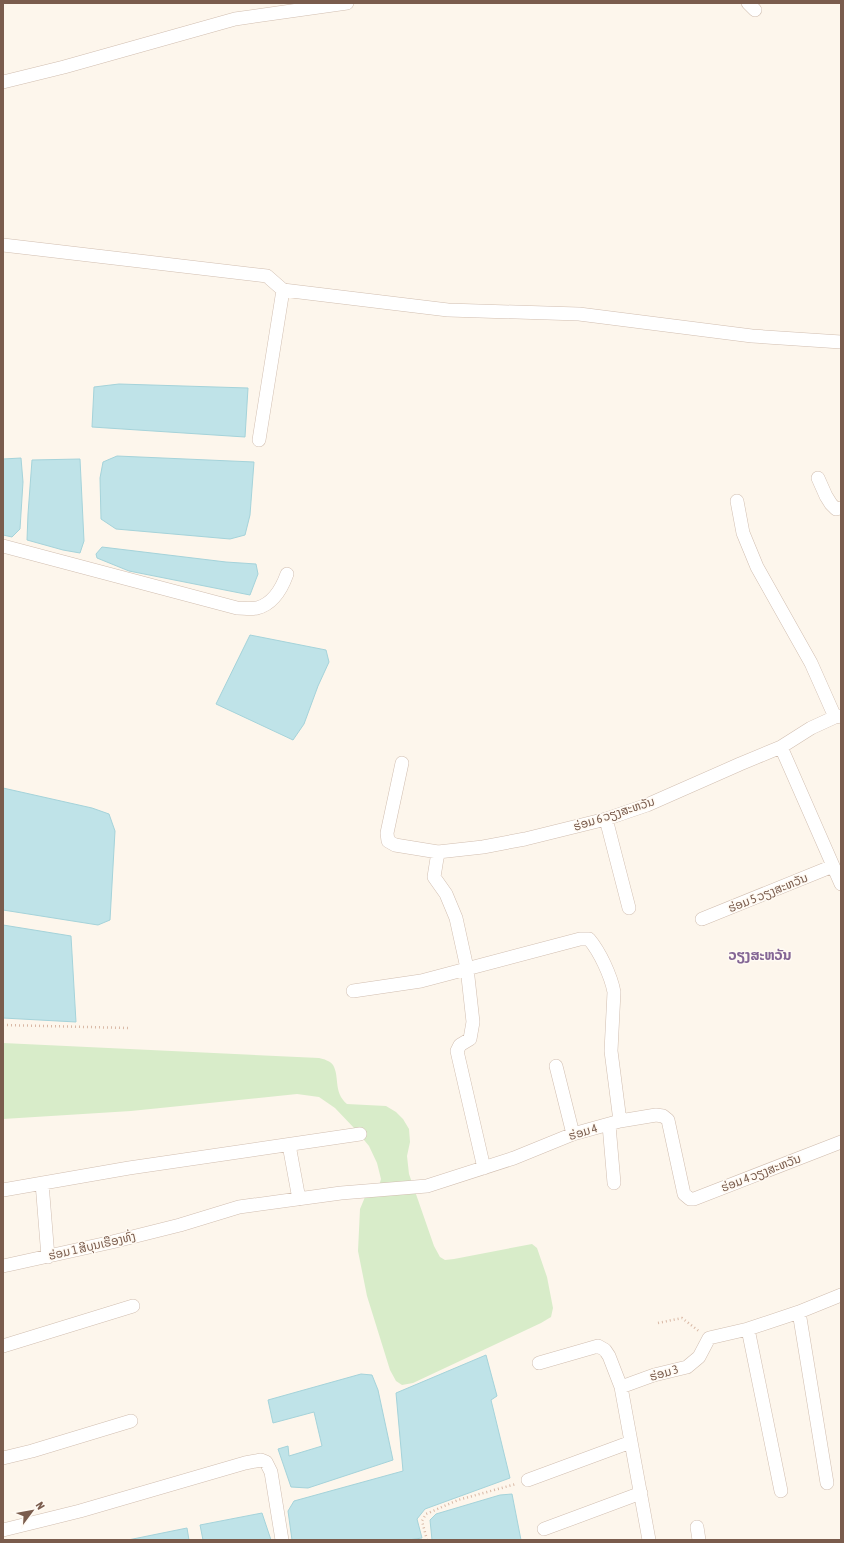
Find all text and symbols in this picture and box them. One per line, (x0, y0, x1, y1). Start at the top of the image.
street label: ຮ່ອມ 6 ວຽງສະຫວັນ (572, 794, 656, 834)
street label: ຮ່ອມ 5 ວຽງສະຫວັນ (726, 871, 810, 915)
district label: ວຽງສະຫວັນ (729, 947, 791, 964)
street label: ຮ່ອມ 4 (567, 1121, 599, 1143)
street label: ຮ່ອມ 4 ວຽງສະຫວັນ (719, 1151, 803, 1195)
street label: ຮ່ອມ 1 ສີບຸນເຮືອງທົ່ງ (46, 1227, 137, 1264)
street label: ຮ່ອມ 3 (648, 1362, 680, 1384)
north arrow (12, 1491, 52, 1531)
text: N (34, 1500, 47, 1512)

